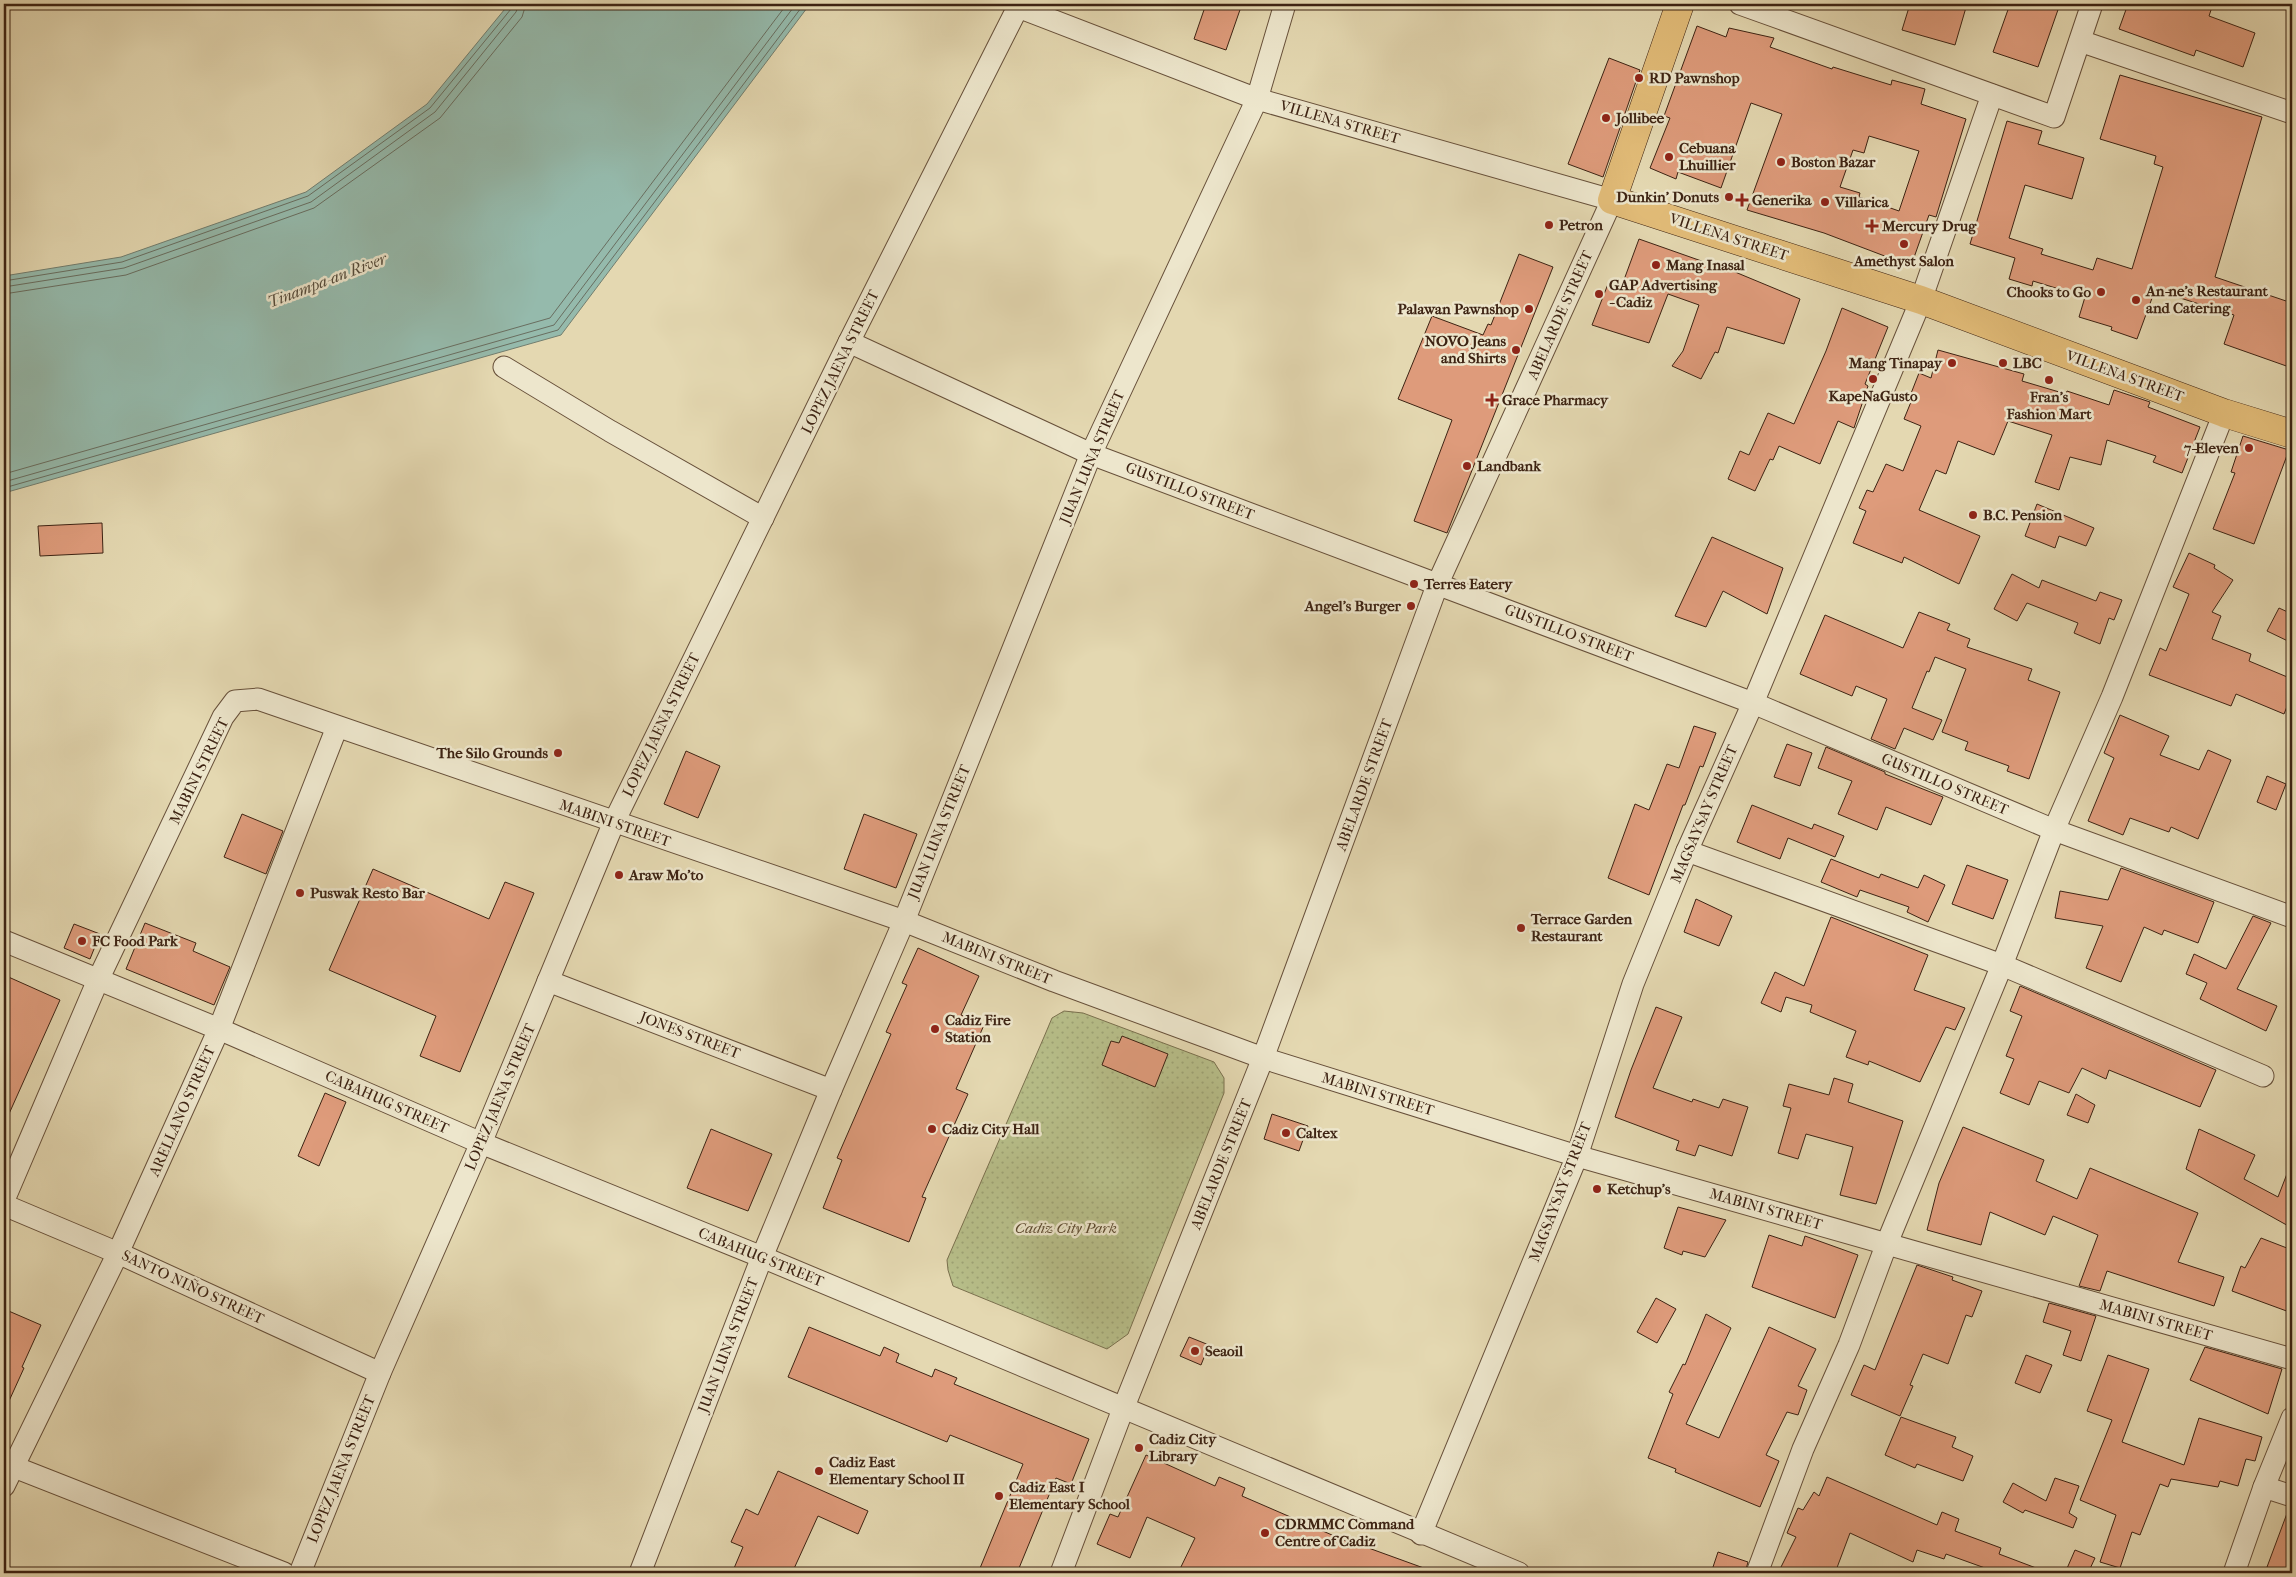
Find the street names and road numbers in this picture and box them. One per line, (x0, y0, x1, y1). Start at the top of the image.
street label: VILLENA STREET (1277, 96, 1403, 148)
street label: VILLENA STREET (1666, 209, 1792, 265)
street label: ABELARDE STREET (1523, 247, 1597, 383)
street label: LOPEZ JAENA STREET (797, 286, 883, 437)
street label: VILLENA STREET (2063, 346, 2187, 406)
street label: JUAN LUNA STREET (1055, 387, 1129, 527)
street label: GUSTILLO STREET (1123, 458, 1258, 524)
street label: GUSTILLO STREET (1502, 600, 1637, 666)
street label: LOPEZ JAENA STREET (618, 649, 704, 800)
street label: MABINI STREET (165, 714, 233, 827)
street label: ABELARDE STREET (1331, 716, 1397, 854)
street label: MAGSAYSAY STREET (1667, 741, 1742, 886)
street label: GUSTILLO STREET (1879, 749, 2012, 819)
street label: JUAN LUNA STREET (903, 761, 975, 903)
street label: MABINI STREET (557, 796, 674, 851)
street label: MABINI STREET (940, 928, 1055, 989)
street label: JONES STREET (636, 1007, 743, 1063)
street label: LOPEZ JAENA STREET (461, 1020, 539, 1173)
street label: ARELLANO STREET (145, 1042, 219, 1180)
street label: CABAHUG STREET (322, 1067, 453, 1138)
street label: MABINI STREET (1320, 1068, 1437, 1120)
street label: ABELARDE STREET (1186, 1095, 1256, 1233)
street label: MAGSAYSAY STREET (1525, 1119, 1595, 1265)
street label: MABINI STREET (1707, 1184, 1825, 1234)
street label: CABAHUG STREET (696, 1224, 827, 1291)
street label: SANTO NIÑO STREET (119, 1246, 268, 1328)
street label: JUAN LUNA STREET (694, 1274, 762, 1416)
street label: MABINI STREET (2097, 1295, 2215, 1345)
street label: LOPEZ JAENA STREET (303, 1392, 379, 1546)

